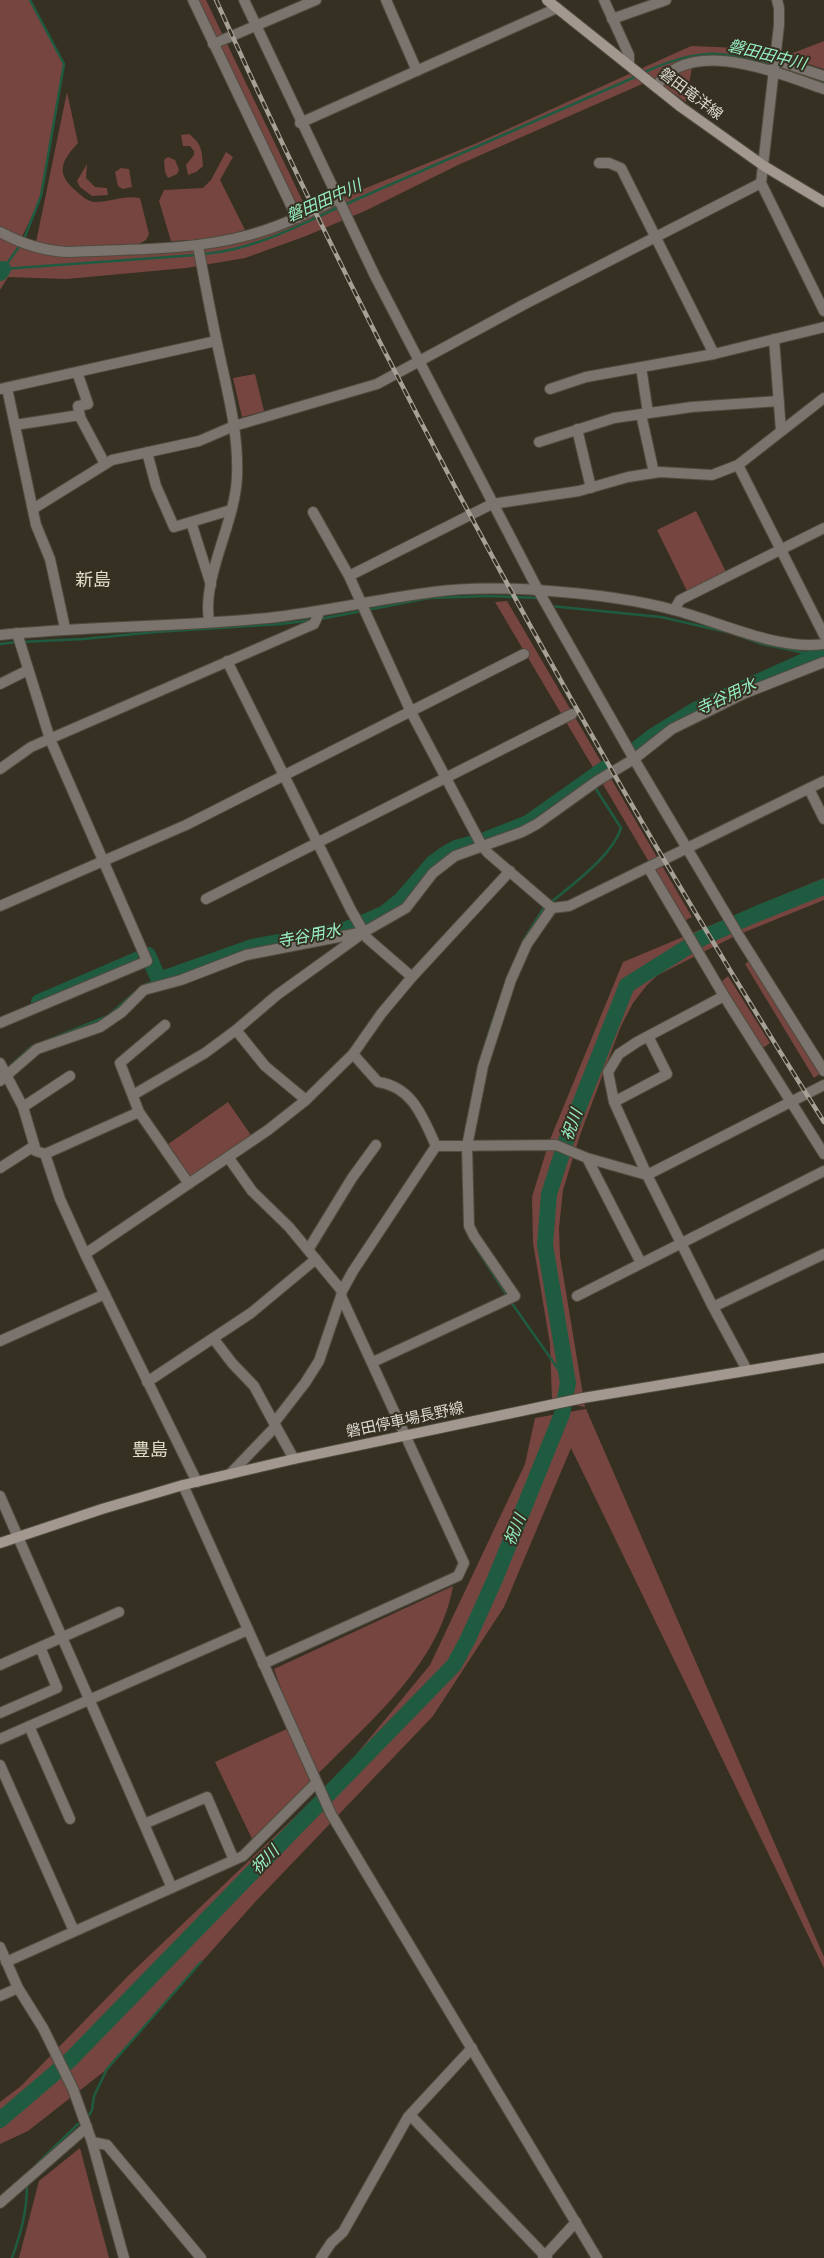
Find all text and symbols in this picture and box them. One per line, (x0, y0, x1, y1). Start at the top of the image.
water label: 磐田田中川 (726, 36, 808, 74)
street label: 磐田竜洋線 (656, 64, 726, 124)
water label: 磐田田中川 (284, 176, 364, 226)
district label: 新島 (75, 569, 111, 591)
water label: 寺谷用水 (693, 675, 759, 719)
water label: 寺谷用水 (276, 920, 342, 952)
water label: 祝川 (558, 1107, 586, 1143)
street label: 磐田停車場長野線 (344, 1399, 466, 1441)
district label: 豊島 (132, 1439, 168, 1461)
water label: 祝川 (500, 1512, 530, 1548)
water label: 祝川 (247, 1842, 283, 1878)

